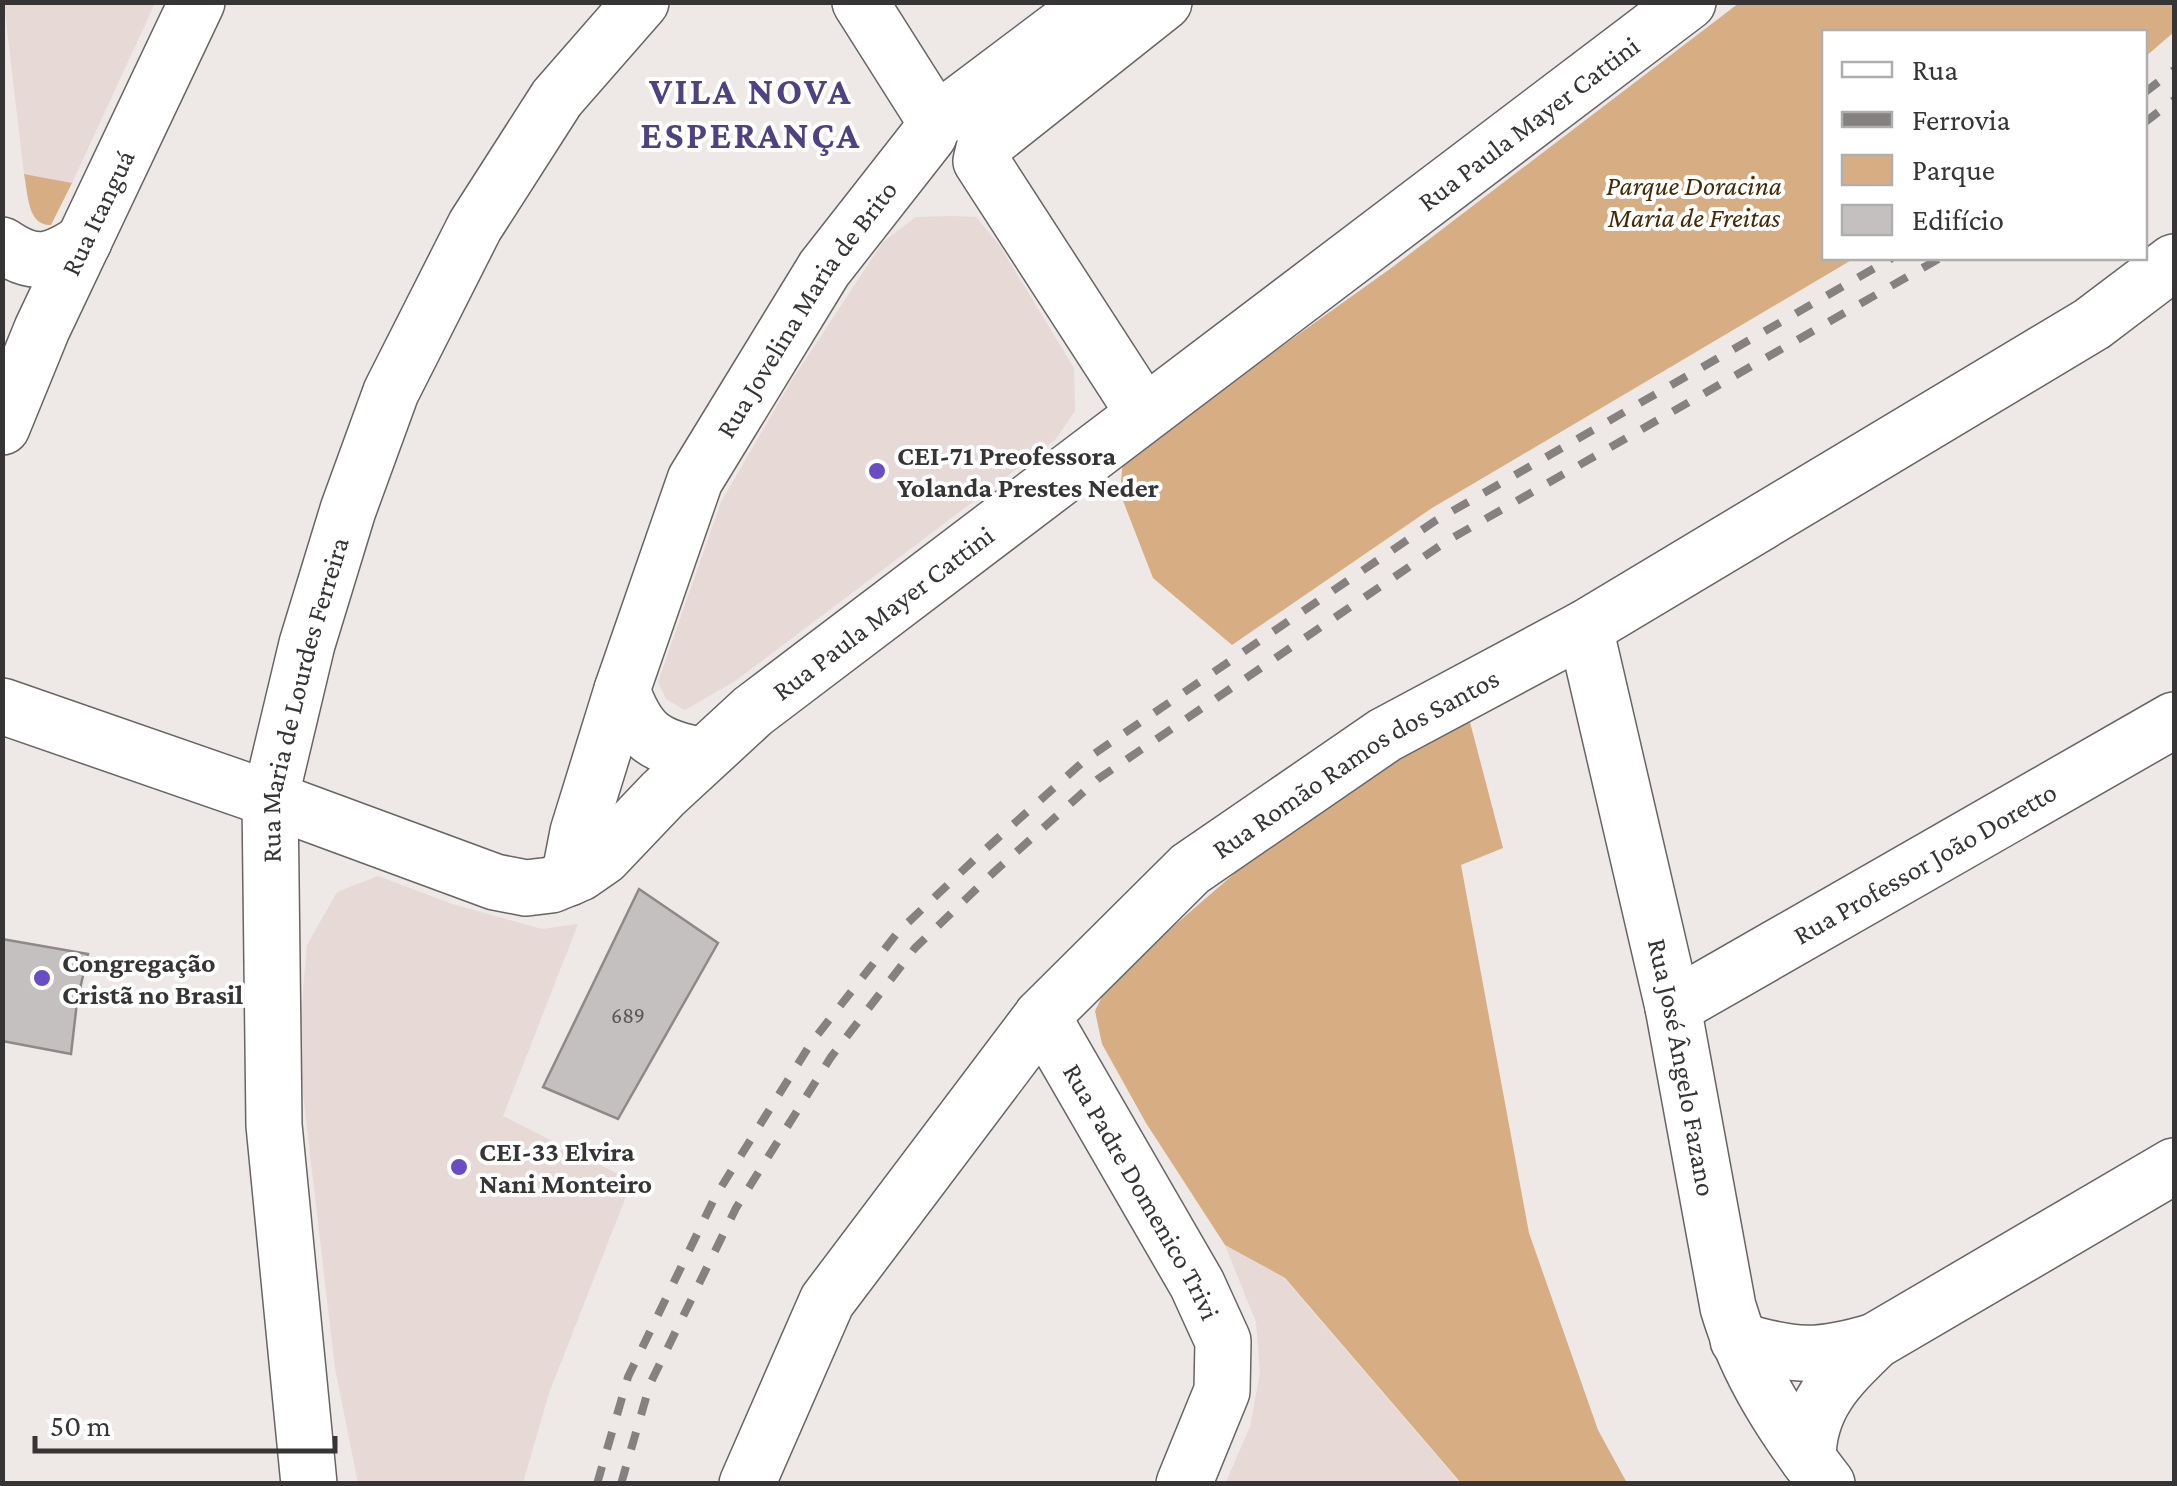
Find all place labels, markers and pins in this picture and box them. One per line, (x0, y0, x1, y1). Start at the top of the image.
place label: CEI-71 Preofessora Yolanda Prestes Neder (897, 440, 1159, 503)
marker: CEI-71 Preofessora Yolanda Prestes Neder (866, 460, 888, 482)
place label: Congregação Cristã no Brasil (62, 947, 243, 1010)
marker: Congregação Cristã no Brasil (31, 967, 53, 989)
place label: CEI-33 Elvira Nani Monteiro (479, 1136, 652, 1199)
marker: CEI-33 Elvira Nani Monteiro (448, 1156, 470, 1178)

